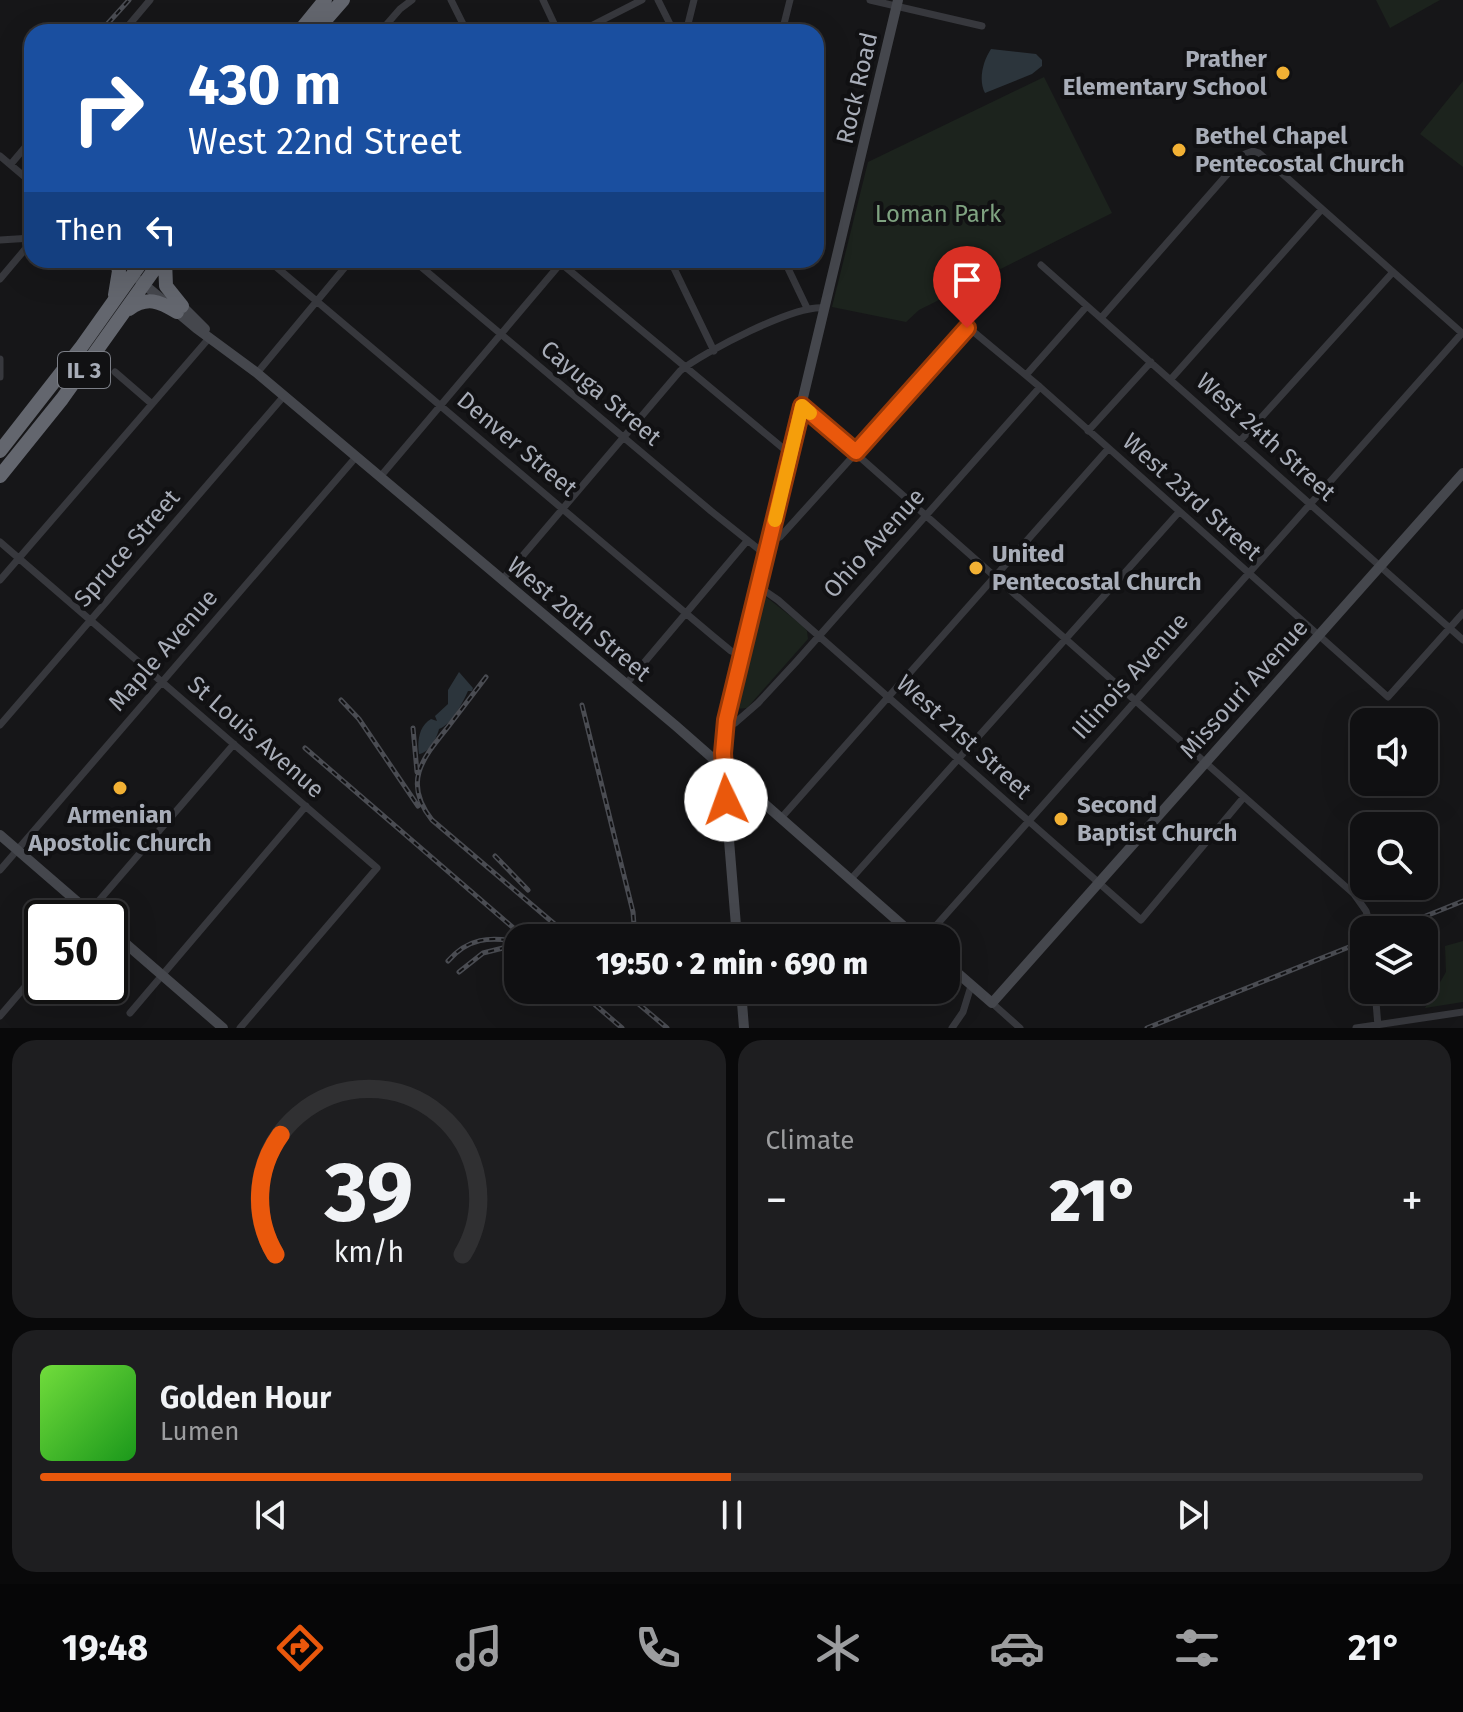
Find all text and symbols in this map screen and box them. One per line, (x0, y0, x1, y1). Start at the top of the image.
street label: Rock Road (831, 29, 883, 147)
place label: Prather Elementary School (1063, 45, 1268, 101)
text: 430 m (188, 52, 341, 119)
icon: right (56, 56, 160, 160)
marker: Prather Elementary School (1274, 64, 1292, 82)
text: West 22nd Street (188, 120, 462, 164)
place label: Bethel Chapel Pentecostal Church (1195, 122, 1405, 178)
marker: Bethel Chapel Pentecostal Church (1170, 141, 1188, 159)
park label: Loman Park (875, 200, 1002, 228)
icon: left (139, 208, 183, 252)
text: Then (56, 212, 123, 248)
pin (933, 246, 1001, 328)
icon: arrive (945, 258, 989, 302)
street label: Cayuga Street (535, 335, 667, 452)
road number: IL 3 (58, 352, 110, 388)
street label: West 24th Street (1191, 367, 1341, 507)
street label: Denver Street (451, 386, 583, 502)
street label: West 23rd Street (1117, 427, 1267, 567)
street label: Spruce Street (69, 483, 186, 612)
street label: Ohio Avenue (818, 483, 930, 603)
place label: United Pentecostal Church (992, 540, 1202, 596)
street label: West 20th Street (502, 551, 657, 687)
marker: United Pentecostal Church (967, 559, 985, 577)
street label: Maple Avenue (103, 583, 223, 717)
street label: Illinois Avenue (1066, 607, 1194, 745)
street label: Missouri Avenue (1174, 614, 1314, 764)
street label: West 21st Street (891, 669, 1037, 805)
street label: St Louis Avenue (182, 670, 330, 804)
map controls (1350, 708, 1438, 1004)
button: sound (1350, 708, 1438, 796)
position arrow (684, 758, 768, 842)
marker: Armenian Apostolic Church (111, 779, 129, 797)
place label: Second Baptist Church (1077, 791, 1237, 847)
place label: Armenian Apostolic Church (27, 801, 212, 857)
marker: Second Baptist Church (1052, 810, 1070, 828)
button: search (1350, 812, 1438, 900)
speed limit sign: 50 (24, 900, 128, 1004)
button: layers (1350, 916, 1438, 1004)
text: 19:50 · 2 min · 690 m (596, 946, 868, 982)
text: Climate (766, 1125, 854, 1156)
text: 39 (323, 1143, 413, 1243)
text: 21° (1049, 1165, 1139, 1237)
text: − (766, 1174, 788, 1227)
text: + (1401, 1174, 1423, 1227)
text: km/h (333, 1235, 404, 1270)
text: Golden Hour (160, 1380, 331, 1416)
text: Lumen (160, 1416, 239, 1447)
icon: previous (249, 1493, 293, 1537)
icon: pause (710, 1493, 754, 1537)
icon: next (1171, 1493, 1215, 1537)
icon: directions (272, 1620, 328, 1676)
icon: music (451, 1620, 507, 1676)
icon: phone (630, 1620, 686, 1676)
icon: climate (810, 1620, 866, 1676)
icon: car (989, 1620, 1045, 1676)
icon: filters (1169, 1620, 1225, 1676)
text: 19:48 (62, 1626, 148, 1670)
text: 21° (1348, 1626, 1401, 1670)

